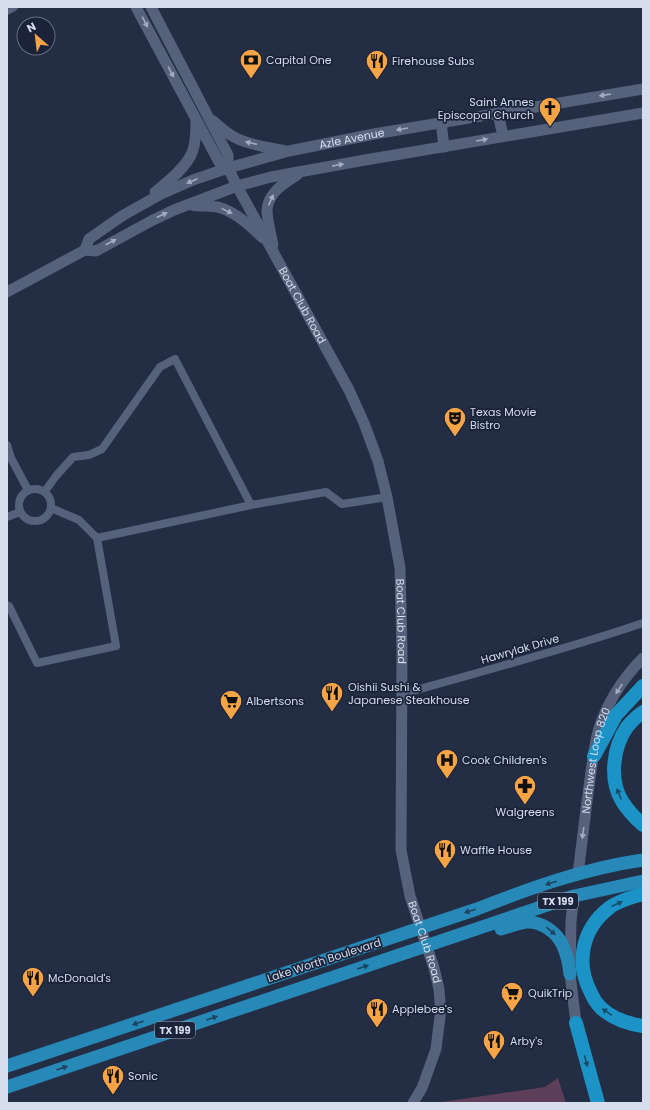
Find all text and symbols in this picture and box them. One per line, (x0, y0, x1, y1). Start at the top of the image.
north arrow (16, 16, 56, 56)
one-way arrow (141, 17, 148, 28)
text: N (24, 18, 39, 36)
bank icon: Capital One (238, 47, 264, 80)
restaurant icon: Firehouse Subs (364, 48, 390, 81)
place label: Capital One (266, 52, 332, 68)
place label: Firehouse Subs (392, 53, 475, 69)
one-way arrow (168, 66, 175, 78)
one-way arrow (598, 92, 611, 98)
place label: Saint Annes Episcopal Church (438, 94, 534, 123)
church icon: Saint Annes Episcopal Church (537, 95, 563, 128)
street label: Azle Avenue (318, 124, 386, 153)
one-way arrow (396, 126, 409, 132)
one-way arrow (476, 137, 488, 143)
one-way arrow (244, 139, 257, 145)
one-way arrow (332, 161, 344, 167)
one-way arrow (186, 178, 197, 184)
one-way arrow (269, 193, 275, 205)
one-way arrow (222, 208, 233, 214)
one-way arrow (157, 212, 169, 218)
one-way arrow (105, 239, 117, 246)
street label: Boat Club Road (275, 264, 330, 347)
place label: Texas Movie Bistro (470, 404, 537, 433)
theatre icon: Texas Movie Bistro (442, 405, 468, 438)
street label: Boat Club Road (392, 578, 410, 664)
street label: Hawrylak Drive (479, 630, 561, 668)
place label: Oishii Sushi & Japanese Steakhouse (348, 679, 470, 708)
restaurant icon: Oishii Sushi & Japanese Steakhouse (319, 680, 345, 713)
one-way arrow (615, 684, 623, 694)
supermarket icon: Albertsons (218, 688, 244, 721)
place label: Albertsons (246, 693, 304, 709)
street label: Northwest Loop 820 (578, 705, 614, 815)
hospital icon: Cook Children's (434, 747, 460, 780)
place label: Cook Children's (462, 752, 547, 768)
pharmacy icon: Walgreens (512, 773, 538, 806)
one-way arrow (616, 788, 622, 800)
place label: Walgreens (496, 804, 555, 820)
one-way arrow (580, 826, 586, 839)
restaurant icon: Waffle House (432, 837, 458, 870)
place label: Waffle House (460, 842, 532, 858)
one-way arrow (545, 880, 557, 886)
road number: TX 199 (538, 893, 578, 909)
street label: Boat Club Road (404, 899, 445, 985)
one-way arrow (611, 900, 623, 907)
one-way arrow (464, 909, 476, 915)
one-way arrow (546, 927, 556, 936)
street label: Lake Worth Boulevard (265, 934, 383, 986)
one-way arrow (357, 964, 369, 970)
restaurant icon: McDonald's (20, 965, 46, 998)
place label: McDonald's (48, 970, 111, 986)
supermarket icon: QuikTrip (499, 980, 525, 1013)
place label: QuikTrip (528, 985, 572, 1001)
restaurant icon: Applebee's (364, 996, 390, 1029)
place label: Applebee's (392, 1001, 453, 1017)
one-way arrow (602, 1008, 613, 1016)
one-way arrow (206, 1014, 218, 1020)
one-way arrow (132, 1020, 144, 1026)
road number: TX 199 (155, 1022, 195, 1038)
restaurant icon: Arby's (481, 1028, 507, 1061)
place label: Arby's (510, 1033, 543, 1049)
one-way arrow (583, 1055, 589, 1067)
restaurant icon: Sonic (100, 1063, 126, 1096)
one-way arrow (56, 1065, 68, 1071)
place label: Sonic (128, 1068, 158, 1084)

